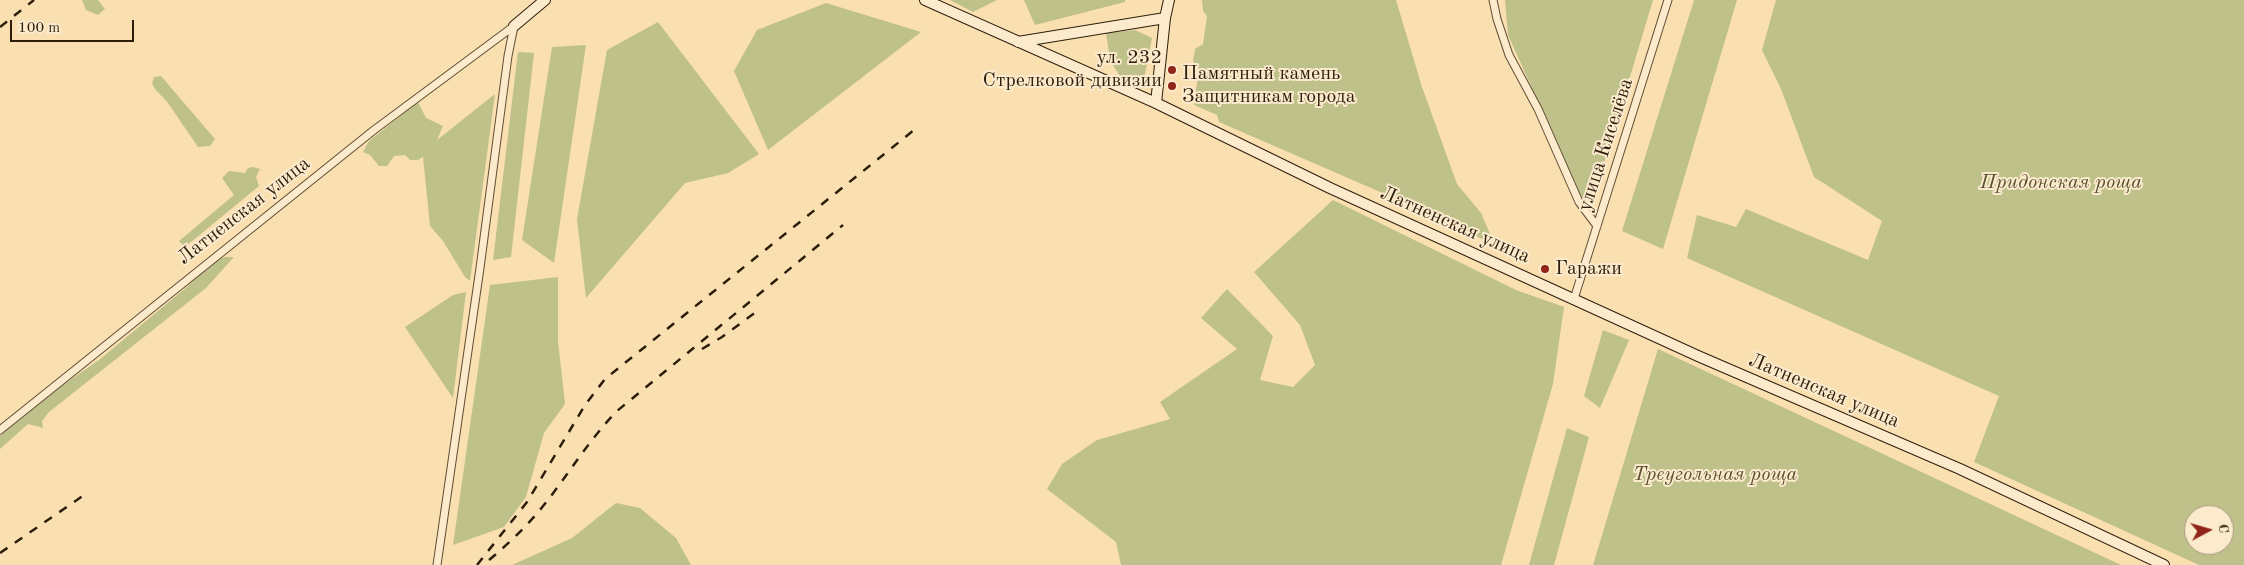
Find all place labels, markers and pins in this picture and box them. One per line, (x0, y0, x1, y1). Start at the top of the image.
place label: ул. 232 Стрелковой дивизии (983, 46, 1162, 93)
place label: Памятный камень Защитникам города (1182, 62, 1356, 109)
marker: ул. 232 Стрелковой дивизии (1166, 64, 1178, 76)
marker: Памятный камень Защитникам города (1166, 80, 1178, 92)
place label: Гаражи (1555, 257, 1622, 281)
marker: Гаражи (1539, 263, 1551, 275)

